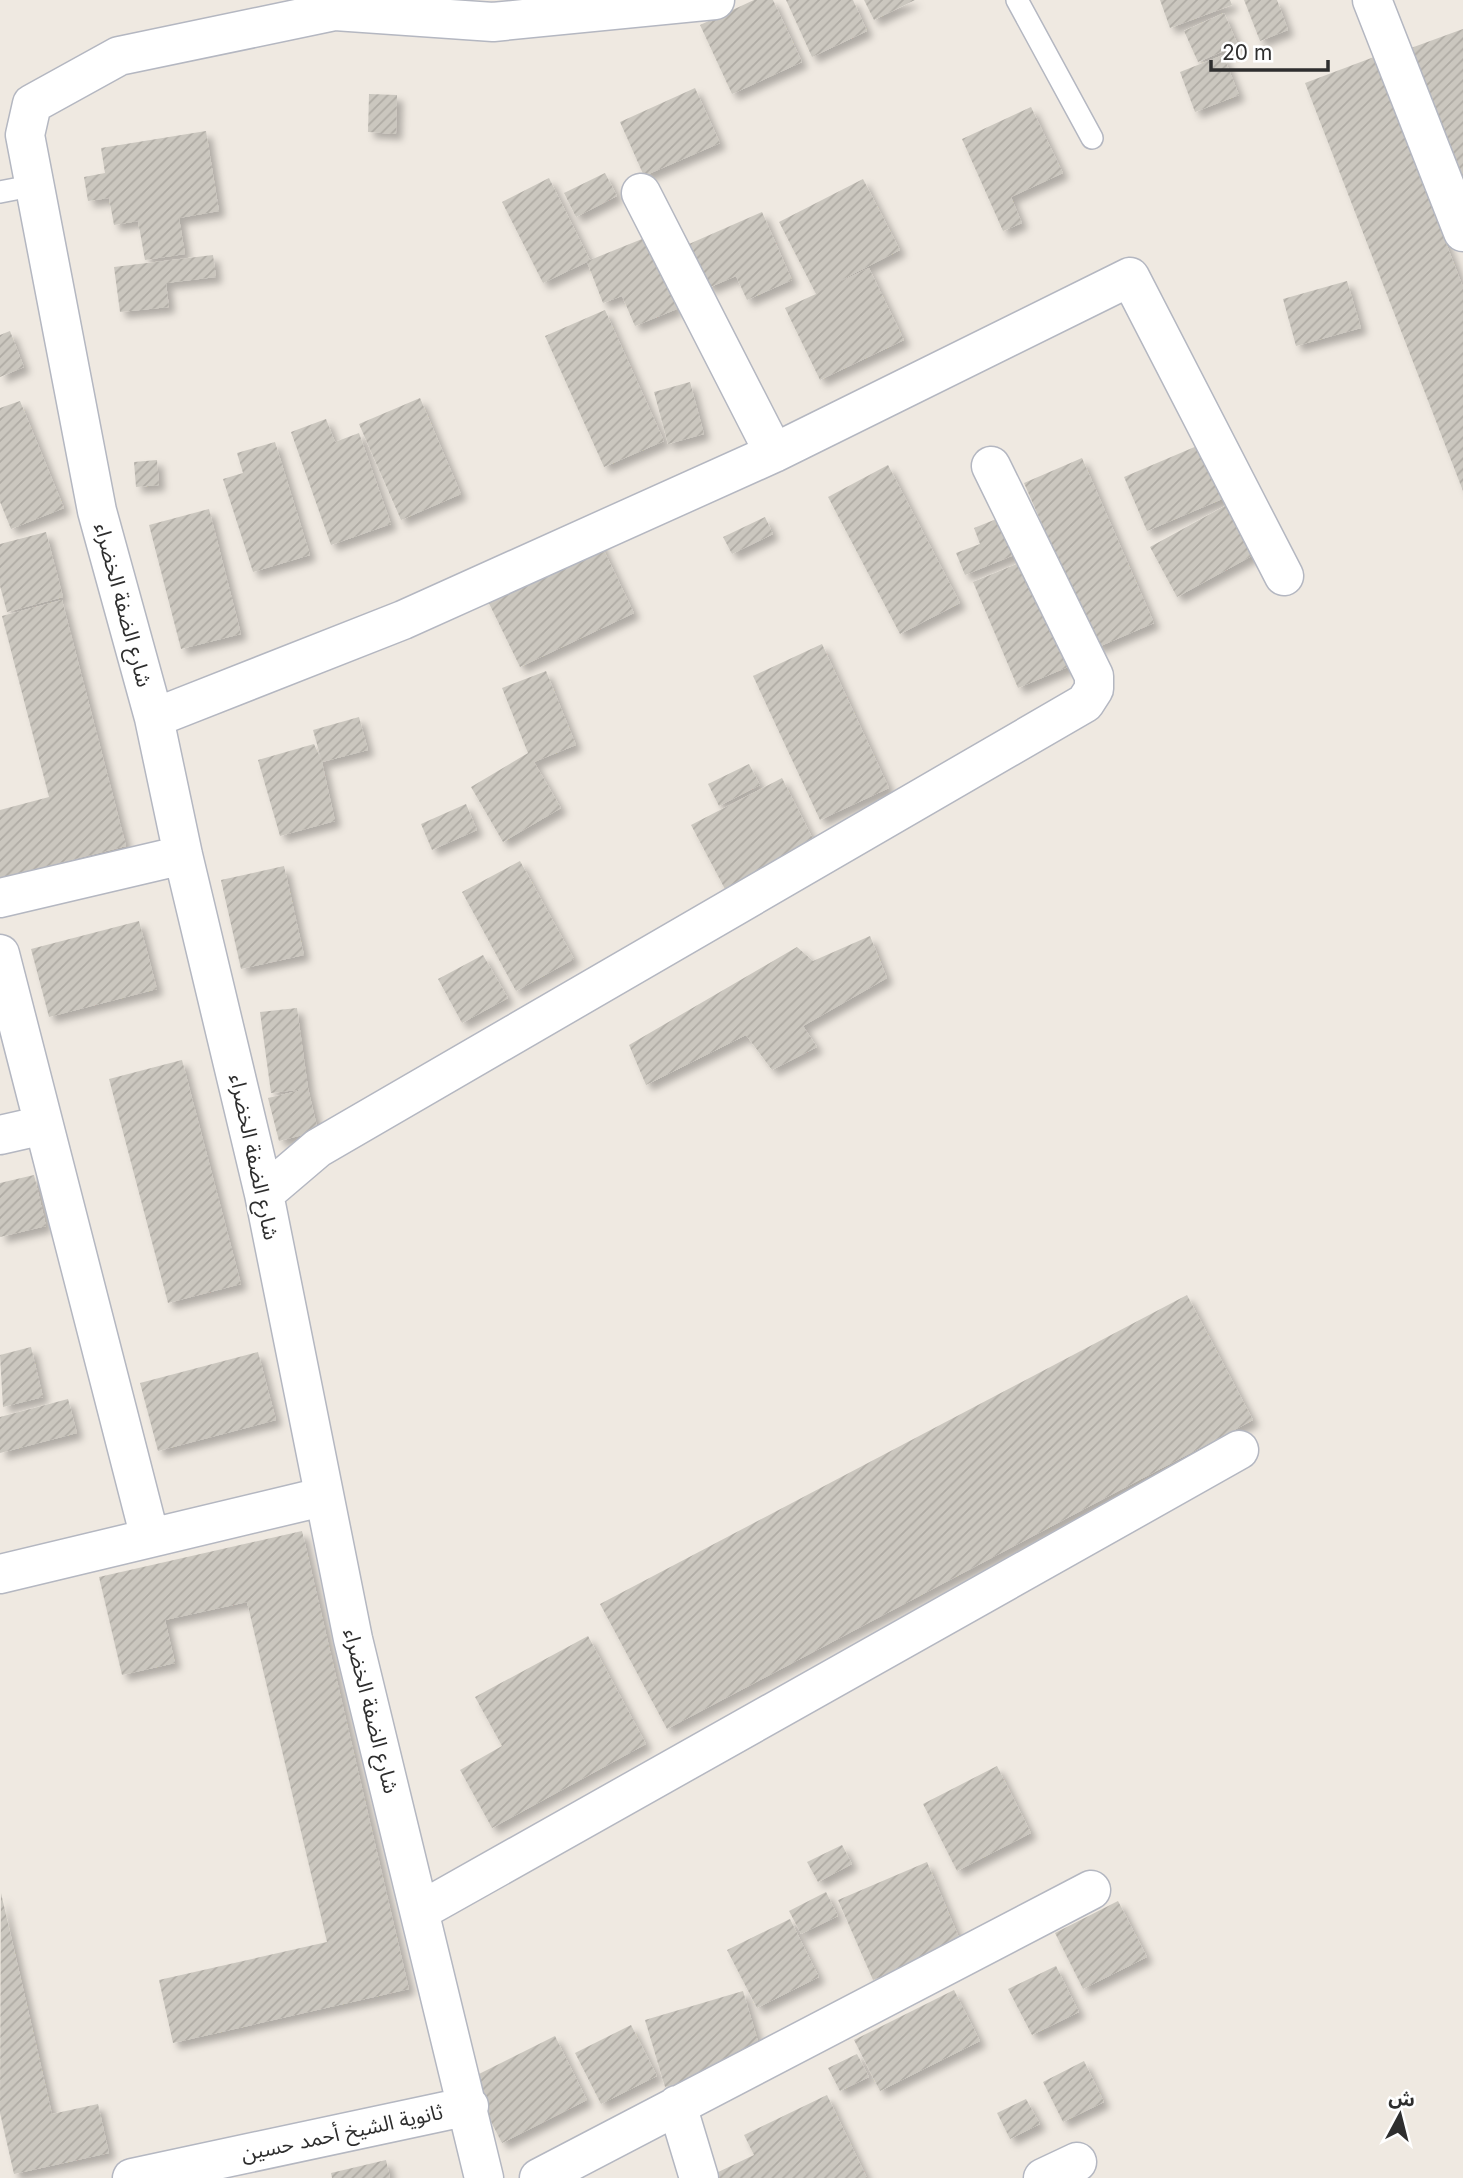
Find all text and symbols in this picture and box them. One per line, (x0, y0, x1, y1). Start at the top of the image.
scale bar (1211, 28, 1328, 72)
text: 20 m (1222, 40, 1272, 65)
street label: شارع الضفة الخضراء (87, 520, 157, 690)
street label: شارع الضفة الخضراء (222, 1072, 284, 1243)
street label: شارع الضفة الخضراء (336, 1626, 404, 1797)
north arrow (1365, 2080, 1435, 2150)
text: ش (1388, 2086, 1416, 2112)
street label: ثانوية الشيخ أحمد حسين (239, 2099, 446, 2169)

